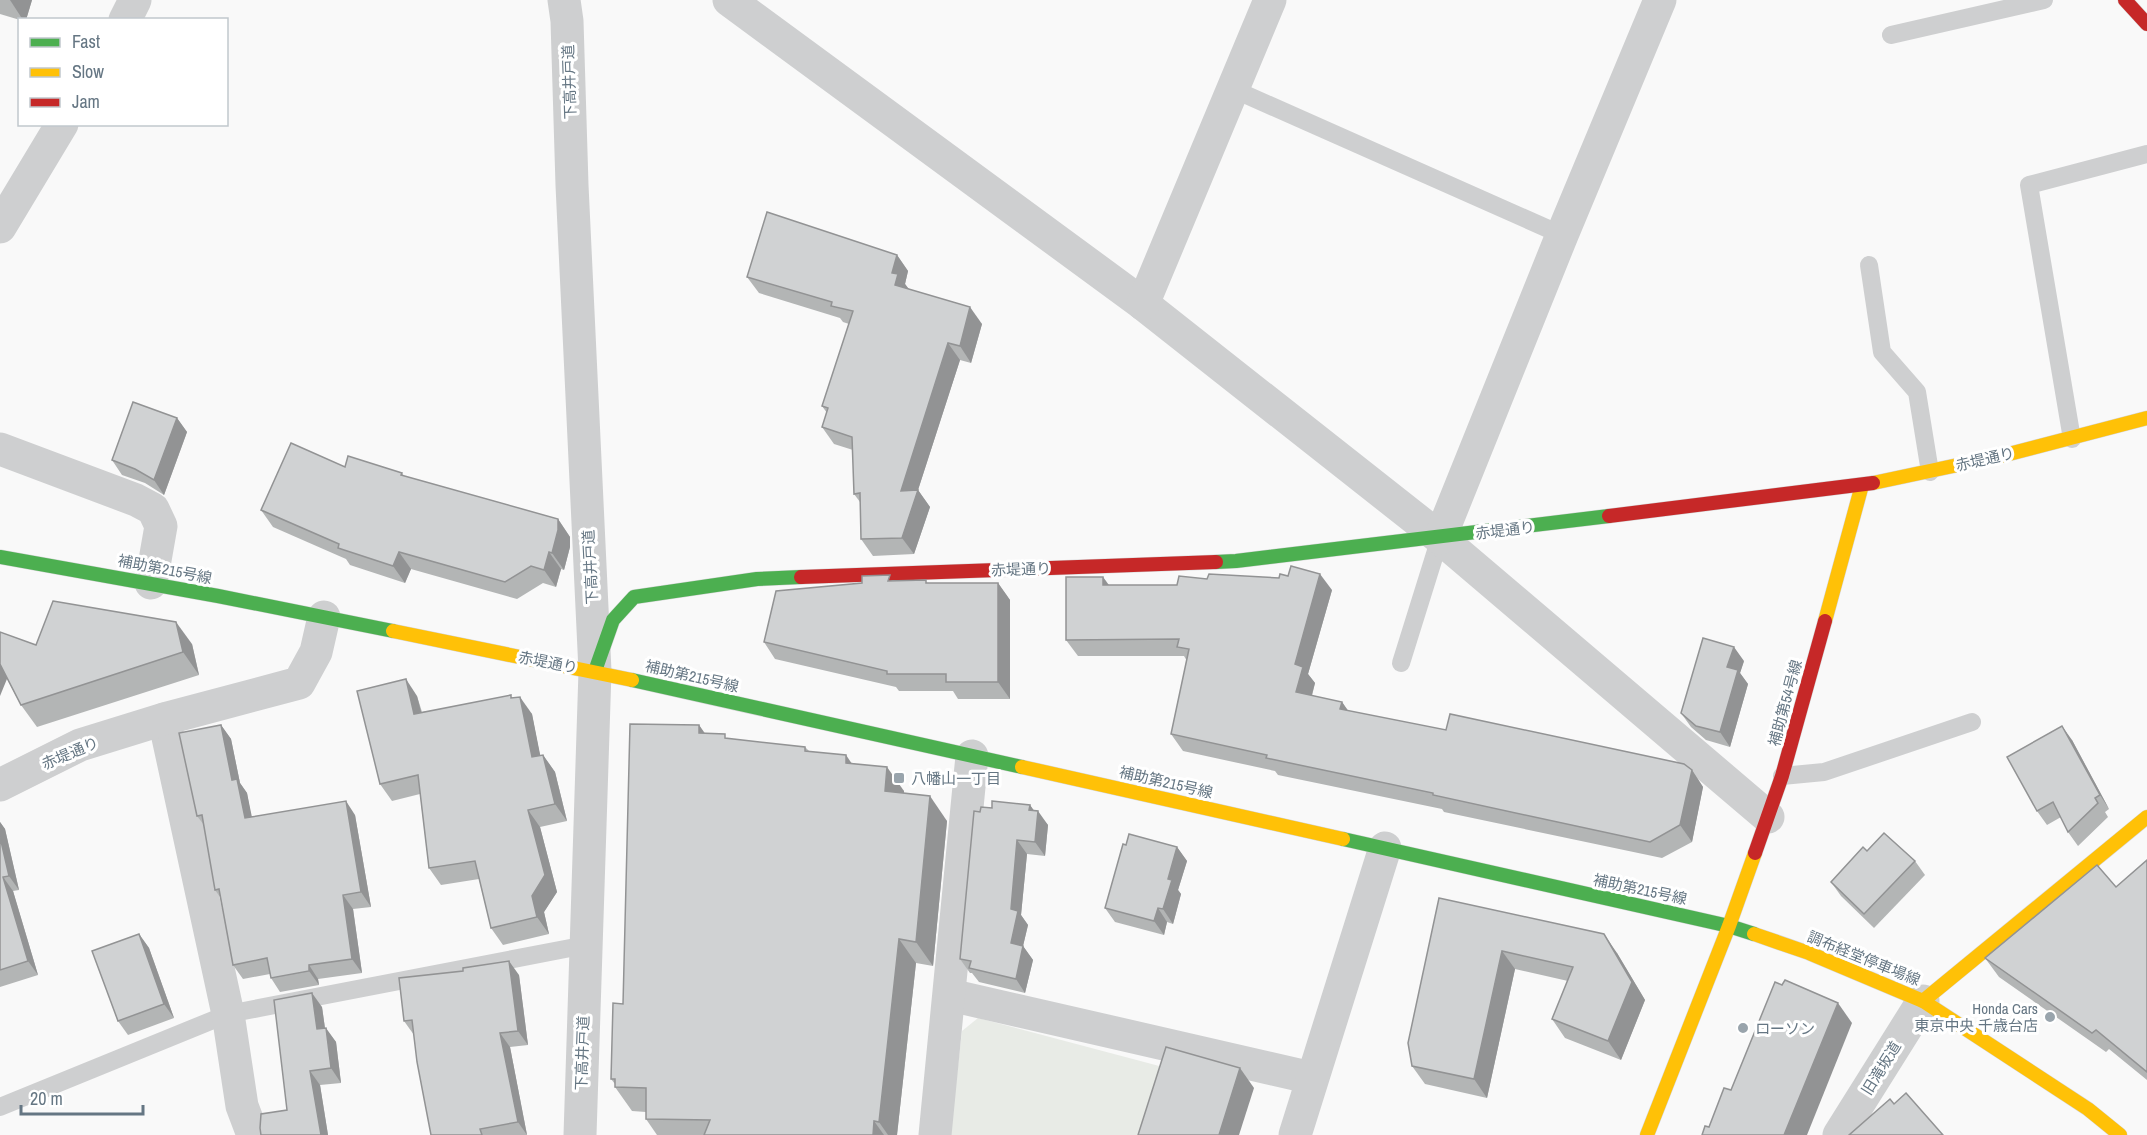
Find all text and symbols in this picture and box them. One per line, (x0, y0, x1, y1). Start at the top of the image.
legend (18, 18, 228, 126)
text: Fast (72, 29, 100, 54)
street label: 下高井戸道 (557, 44, 581, 120)
text: Slow (72, 59, 104, 84)
text: Jam (72, 89, 100, 114)
street label: 赤堤通り (1953, 442, 2017, 476)
street label: 赤堤通り (1474, 516, 1536, 544)
street label: 下高井戸道 (578, 529, 602, 605)
street label: 補助第215号線 (116, 550, 214, 588)
street label: 赤堤通り (991, 557, 1051, 581)
street label: 赤堤通り (517, 646, 579, 678)
street label: 補助第215号線 (643, 655, 741, 697)
street label: 補助第54号線 (1763, 657, 1807, 749)
street label: 赤堤通り (38, 732, 102, 774)
street label: 補助第215号線 (1117, 761, 1215, 803)
place label: 八幡山一丁目 (911, 768, 1001, 789)
marker: 八幡山一丁目 (892, 771, 906, 785)
street label: 補助第215号線 (1591, 869, 1689, 909)
street label: 調布経堂停車場線 (1804, 926, 1924, 990)
place label: Honda Cars 東京中央 千歳台店 (1915, 998, 2038, 1036)
marker: Honda Cars 東京中央 千歳台店 (2043, 1010, 2057, 1024)
street label: 下高井戸道 (570, 1015, 594, 1091)
place label: ローソン (1755, 1018, 1815, 1039)
marker: ローソン (1736, 1021, 1750, 1035)
street label: 旧滝坂道 (1856, 1037, 1906, 1099)
scale bar (21, 1078, 142, 1116)
text: 20 m (30, 1086, 63, 1111)

